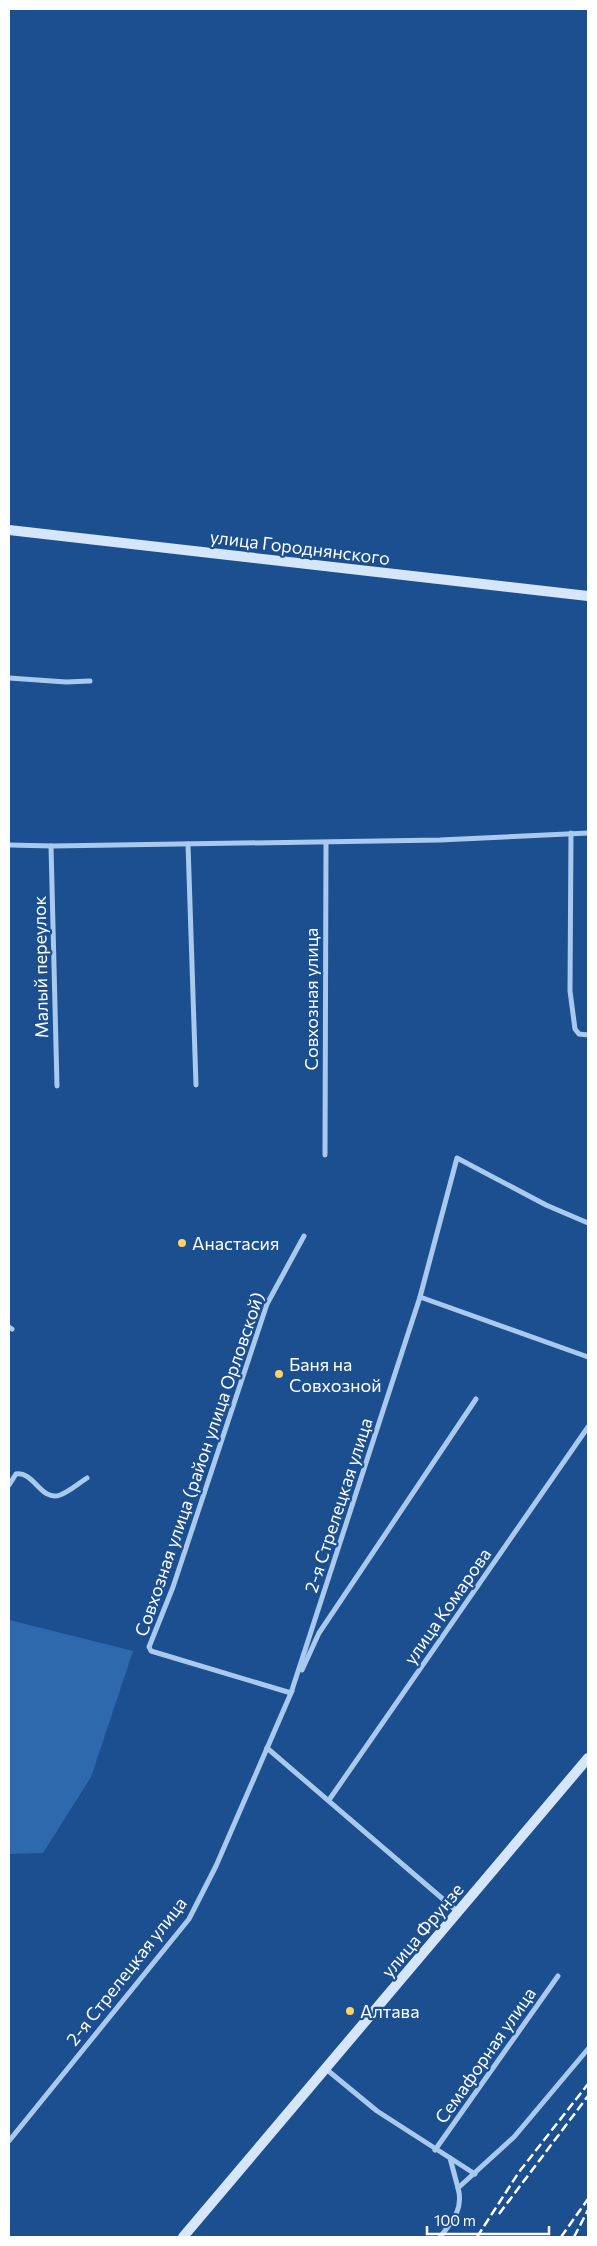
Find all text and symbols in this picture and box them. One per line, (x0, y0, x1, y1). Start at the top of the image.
street label: улица Городнянского (209, 525, 391, 569)
street label: Малый переулок (28, 895, 52, 1039)
street label: Совхозная улица (300, 928, 322, 1070)
place label: Анастасия (192, 1232, 279, 1254)
marker: Анастасия (176, 1237, 188, 1249)
street label: Совхозная улица (район улица Орловской) (130, 1289, 268, 1639)
place label: Баня на Совхозной (289, 1353, 382, 1396)
marker: Баня на Совхозной (273, 1368, 285, 1380)
street label: 2-я Стрелецкая улица (299, 1415, 377, 1595)
street label: улица Комарова (399, 1544, 495, 1668)
street label: улица Фрунзе (376, 1878, 468, 1982)
street label: 2-я Стрелецкая улица (61, 1892, 191, 2050)
street label: Семафорная улица (430, 1983, 540, 2127)
place label: Алтава (360, 2000, 420, 2022)
marker: Алтава (344, 2005, 356, 2017)
scale bar (427, 2204, 550, 2236)
text: 100 m (434, 2211, 476, 2229)

